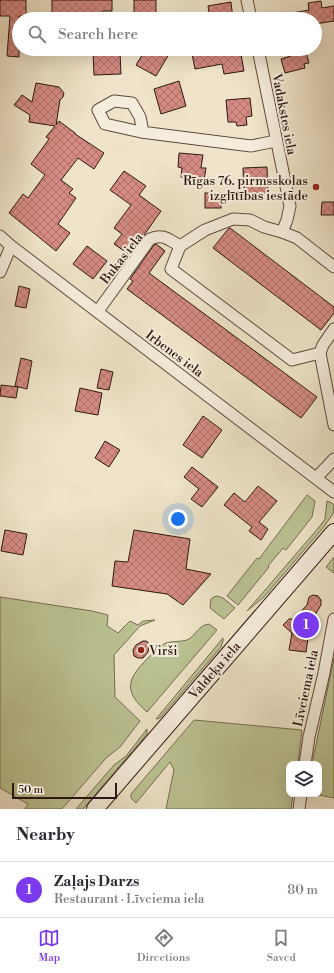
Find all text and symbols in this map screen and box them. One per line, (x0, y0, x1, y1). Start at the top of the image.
search box (12, 12, 322, 56)
icon: search (26, 23, 48, 45)
text: Search here (58, 25, 138, 44)
street label: Vadakstes iela (268, 71, 300, 157)
place label: Rīgas 76. pirmsskolas izglītības iestāde (183, 173, 308, 204)
marker: Rīgas 76. pirmsskolas izglītības iestāde (311, 182, 321, 192)
street label: Bukas iela (96, 230, 147, 288)
street label: Irbenes iela (142, 327, 207, 381)
your location (168, 509, 188, 529)
pin: 1 (293, 610, 319, 640)
street label: Valdeķu iela (185, 638, 244, 703)
place label: Virši (148, 643, 177, 659)
marker: Virši (136, 645, 146, 655)
street label: Līvciema iela (290, 648, 322, 728)
map controls (286, 761, 322, 797)
button: layers (286, 761, 322, 797)
scale bar (12, 781, 117, 800)
text: 50 m (18, 783, 43, 797)
text: Nearby (16, 824, 75, 846)
text: Zaļajs Darzs (54, 872, 139, 891)
text: 1 (26, 882, 32, 898)
text: 80 m (287, 882, 318, 898)
text: Restaurant · Līvciema iela (54, 891, 204, 907)
tab: Map (38, 927, 60, 965)
tab: Directions (137, 927, 190, 965)
tab: Saved (267, 927, 296, 965)

